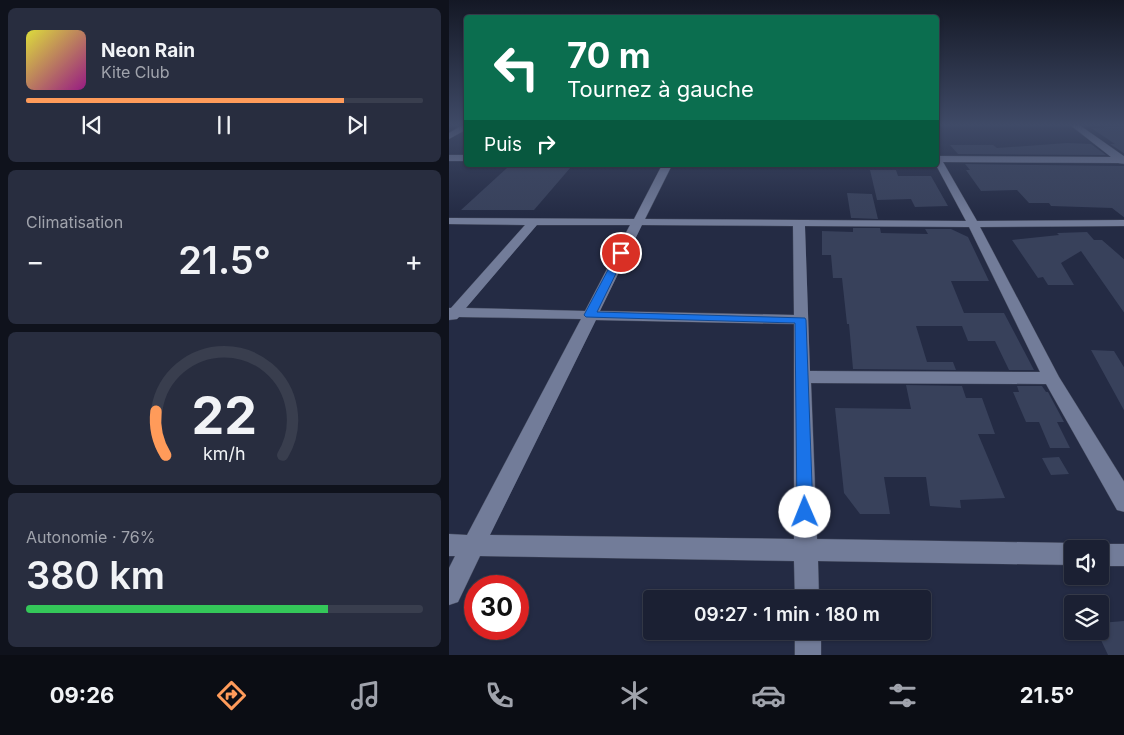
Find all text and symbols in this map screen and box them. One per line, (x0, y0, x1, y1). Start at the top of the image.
text: 70 m (567, 34, 651, 76)
icon: left (484, 35, 549, 100)
text: Neon Rain (101, 39, 195, 62)
text: Kite Club (101, 62, 170, 82)
text: Tournez à gauche (567, 76, 754, 102)
icon: previous (78, 111, 106, 139)
icon: pause (210, 111, 238, 139)
icon: next (343, 111, 371, 139)
icon: right (532, 130, 560, 158)
text: Puis (484, 133, 522, 156)
text: Climatisation (26, 212, 123, 232)
pin (600, 232, 642, 274)
text: 21.5° (178, 237, 271, 283)
icon: arrive (607, 239, 635, 267)
text: − (26, 244, 45, 278)
text: + (404, 244, 423, 278)
text: 22 (192, 384, 257, 447)
text: km/h (203, 443, 246, 464)
position arrow (778, 485, 830, 537)
text: Autonomie · 76% (26, 527, 155, 547)
map controls (1064, 540, 1109, 640)
button: sound (1064, 540, 1109, 585)
text: 380 km (26, 552, 165, 598)
speed limit sign: 30 (464, 575, 529, 640)
button: layers (1064, 595, 1109, 640)
text: 09:27 · 1 min · 180 m (694, 603, 880, 626)
icon: directions (214, 678, 249, 713)
icon: music (348, 678, 383, 713)
icon: phone (482, 678, 517, 713)
icon: climate (617, 678, 652, 713)
icon: car (751, 678, 786, 713)
icon: filters (885, 678, 920, 713)
text: 09:26 (50, 682, 114, 708)
text: 21.5° (1020, 682, 1074, 708)

